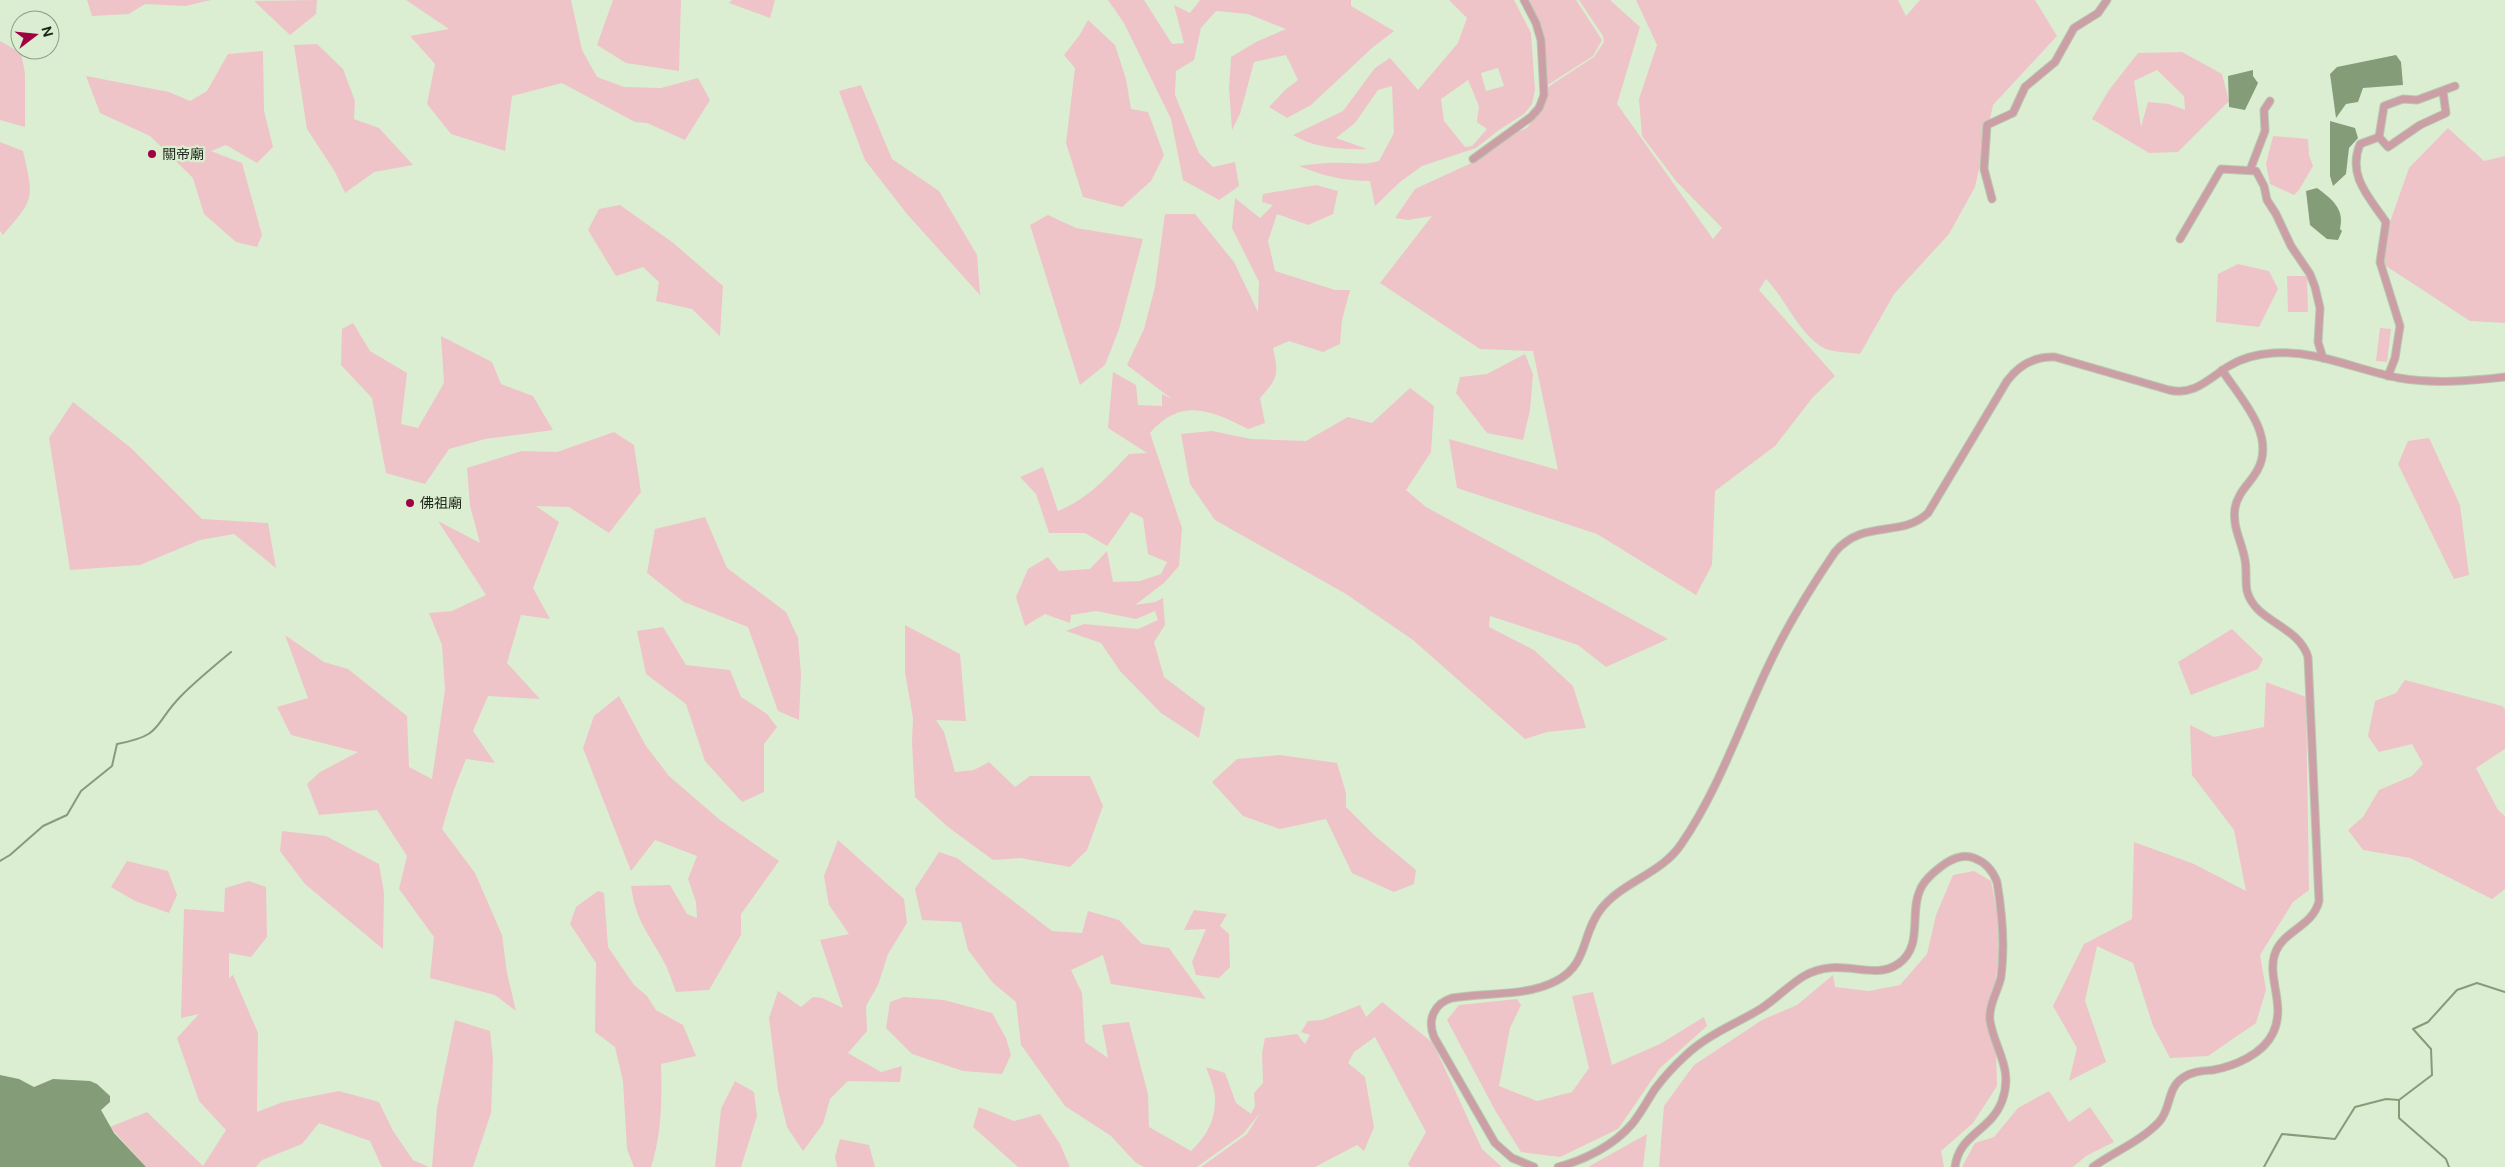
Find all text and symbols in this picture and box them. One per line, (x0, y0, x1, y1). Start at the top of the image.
north arrow (10, 10, 60, 60)
text: N (37, 24, 58, 39)
place label: 關帝廟 (162, 145, 204, 163)
marker: 關帝廟 (146, 148, 158, 160)
place label: 佛祖廟 (420, 494, 462, 512)
marker: 佛祖廟 (404, 497, 416, 509)

